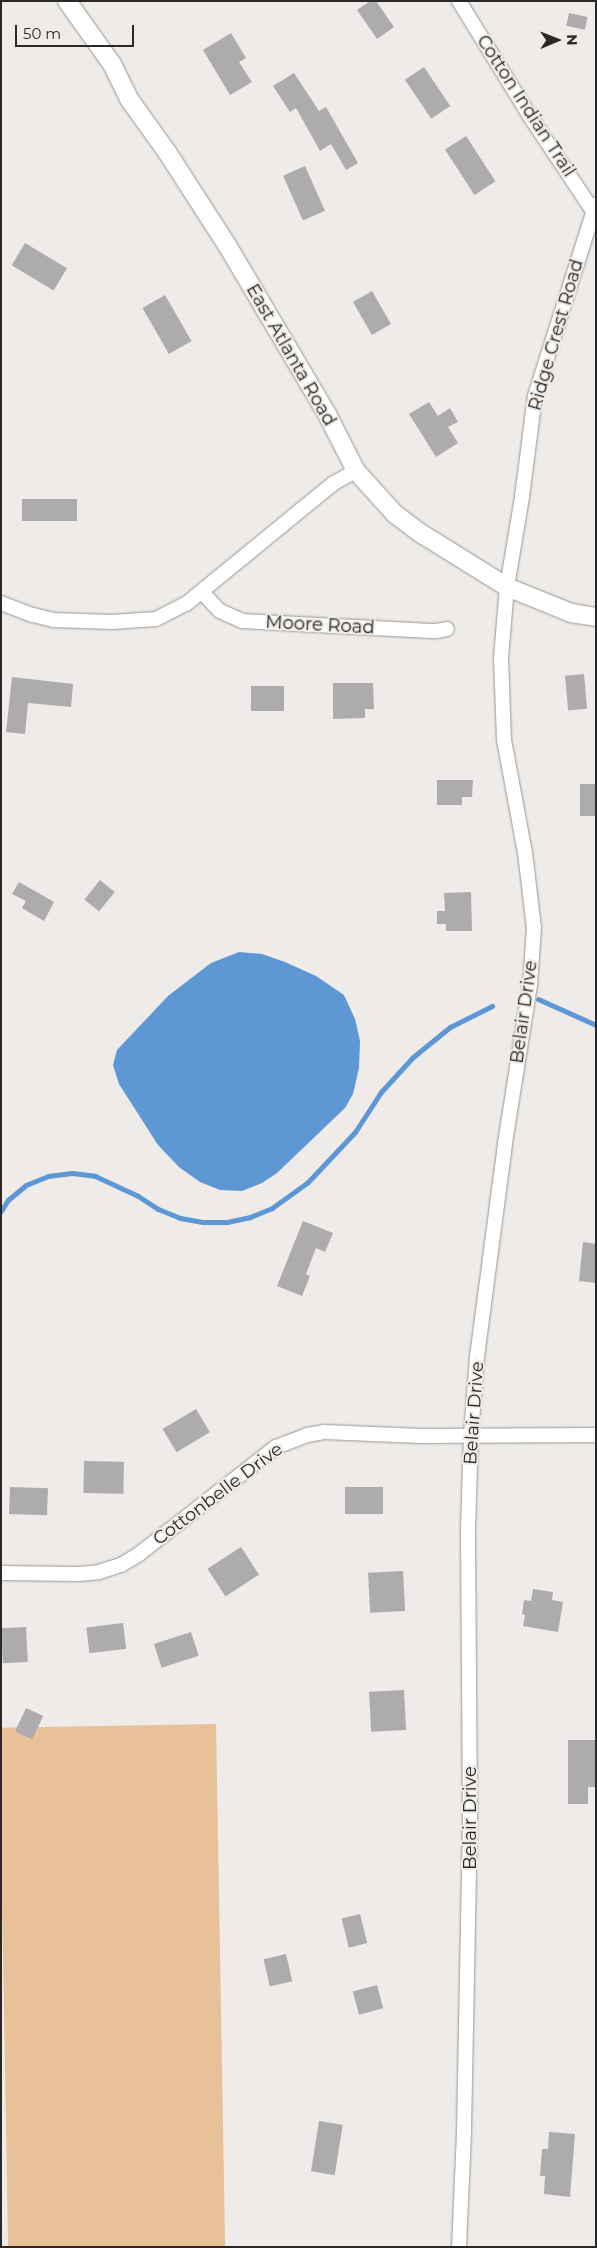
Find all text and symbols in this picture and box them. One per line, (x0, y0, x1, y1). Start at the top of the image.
scale bar (18, 15, 136, 47)
north arrow (532, 15, 582, 65)
text: 50 m (23, 24, 61, 43)
street label: Cotton Indian Trail (472, 31, 580, 181)
text: N (563, 34, 581, 46)
street label: Ridge Crest Road (524, 257, 588, 413)
street label: East Atlanta Road (242, 280, 340, 430)
street label: Moore Road (265, 611, 375, 639)
street label: Belair Drive (506, 959, 542, 1065)
street label: Belair Drive (460, 1360, 488, 1466)
street label: Cottonbelle Drive (149, 1438, 287, 1550)
street label: Belair Drive (459, 1766, 481, 1870)

